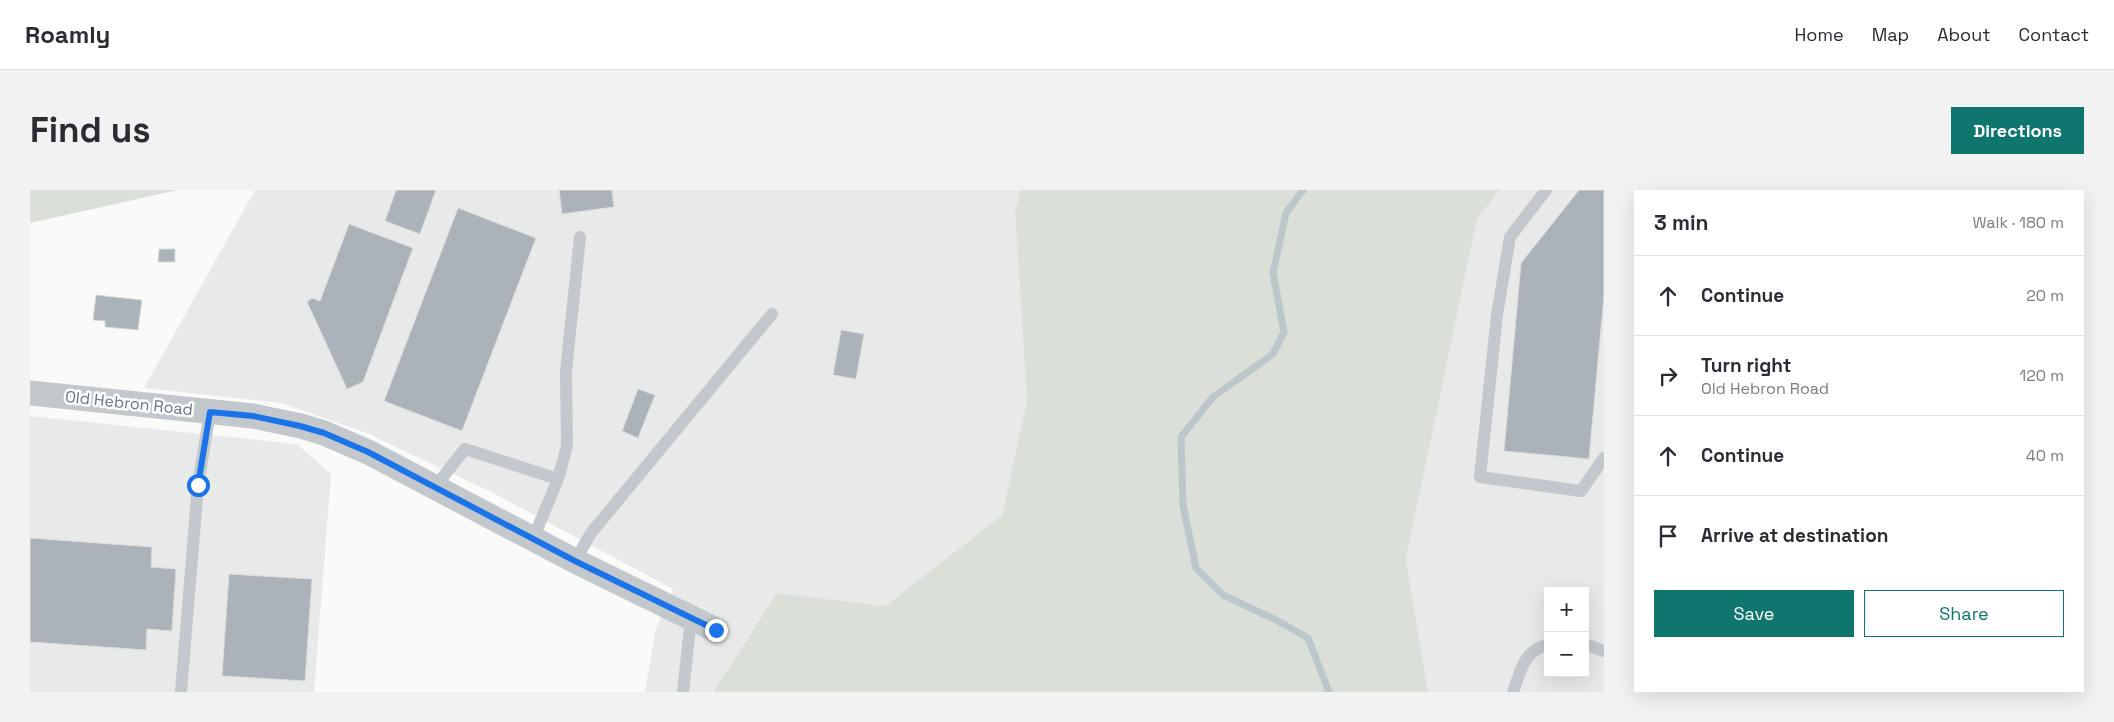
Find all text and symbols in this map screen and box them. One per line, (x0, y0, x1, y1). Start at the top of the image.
text: Roamly (25, 19, 110, 50)
text: Home (1795, 23, 1844, 46)
text: Map (1872, 23, 1909, 46)
text: About (1937, 23, 1991, 46)
text: Contact (2019, 23, 2089, 46)
button: Directions (1951, 107, 2084, 154)
text: Find us (30, 108, 151, 152)
text: 3 min (1654, 209, 1709, 236)
text: Walk · 180 m (1972, 212, 2064, 233)
icon: ahead (1654, 282, 1682, 310)
text: Continue (1701, 283, 1784, 308)
text: 20 m (2026, 285, 2064, 306)
text: Turn right (1701, 353, 1791, 378)
icon: right (1654, 362, 1682, 390)
text: 120 m (2020, 365, 2064, 386)
text: Old Hebron Road (1701, 378, 1829, 399)
street label: Old Hebron Road (64, 386, 194, 420)
icon: ahead (1654, 442, 1682, 470)
text: Continue (1701, 443, 1784, 468)
text: 40 m (2026, 445, 2064, 466)
route start (187, 474, 210, 497)
icon: arrive (1654, 522, 1682, 550)
text: Arrive at destination (1701, 523, 1889, 548)
map controls (1544, 587, 1589, 677)
button: + (1544, 587, 1589, 632)
button: Save (1654, 590, 1854, 637)
button: Share (1864, 590, 2064, 637)
route end (705, 619, 728, 642)
button: − (1544, 632, 1589, 677)

